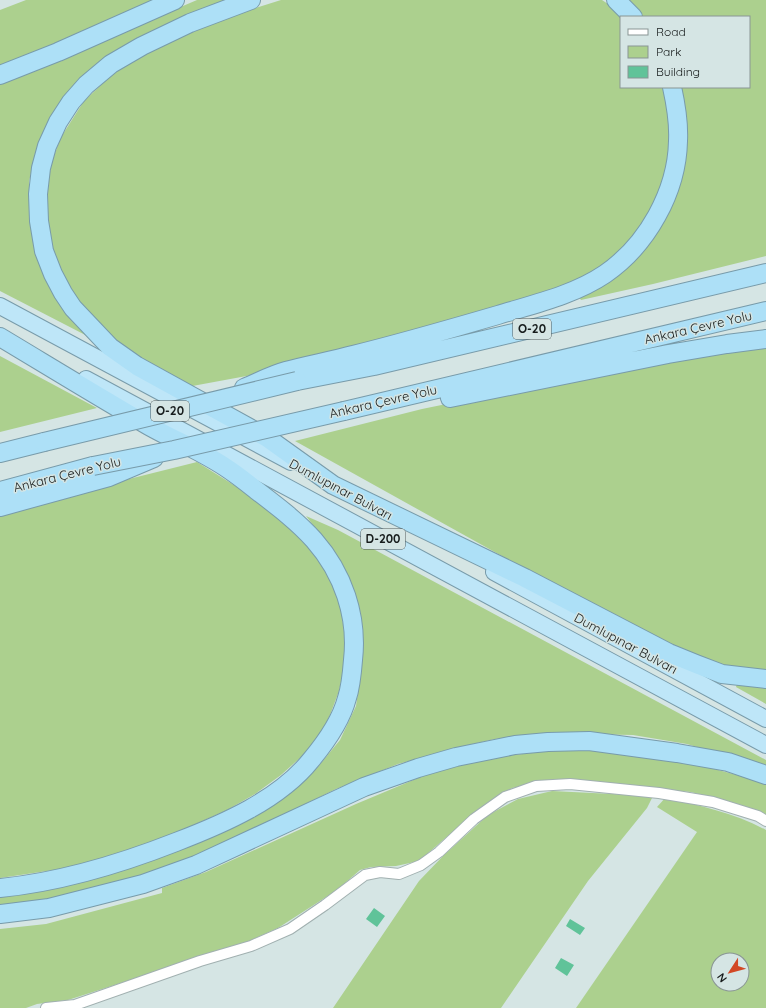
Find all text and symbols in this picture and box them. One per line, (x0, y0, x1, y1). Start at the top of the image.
legend (620, 16, 750, 88)
text: Road (656, 24, 686, 39)
text: Park (656, 44, 681, 59)
text: Building (656, 64, 700, 79)
street label: Ankara Çevre Yolu (643, 307, 753, 347)
road number: O-20 (513, 319, 551, 339)
street label: Ankara Çevre Yolu (328, 381, 438, 421)
road number: O-20 (151, 401, 189, 421)
street label: Ankara Çevre Yolu (12, 453, 122, 495)
street label: Dumlupınar Bulvarı (287, 455, 395, 523)
road number: D-200 (361, 529, 405, 549)
street label: Dumlupınar Bulvarı (572, 609, 680, 677)
north arrow (710, 952, 750, 992)
text: N (714, 970, 730, 985)

